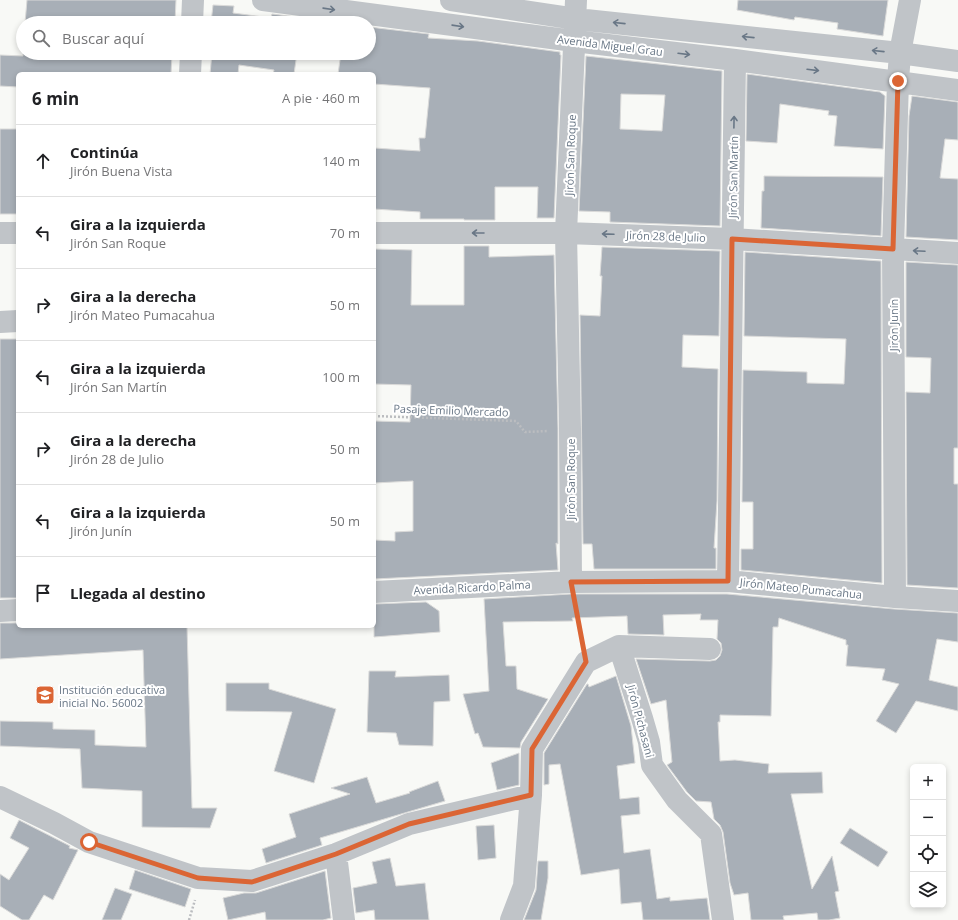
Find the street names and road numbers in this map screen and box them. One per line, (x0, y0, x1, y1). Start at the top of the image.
street label: Avenida Miguel Grau (556, 31, 664, 59)
street label: Jirón San Roque (561, 114, 579, 197)
street label: Jirón San Martín (725, 136, 741, 219)
street label: Jirón 28 de Julio (625, 227, 706, 245)
street label: Jirón Junín (886, 299, 901, 352)
street label: Pasaje Emilio Mercado (393, 400, 509, 420)
street label: Jirón San Roque (563, 438, 578, 521)
street label: Jirón Mateo Pumacahua (738, 574, 863, 602)
street label: Avenida Ricardo Palma (413, 576, 531, 598)
street label: Jirón Pichasani (624, 682, 658, 759)

